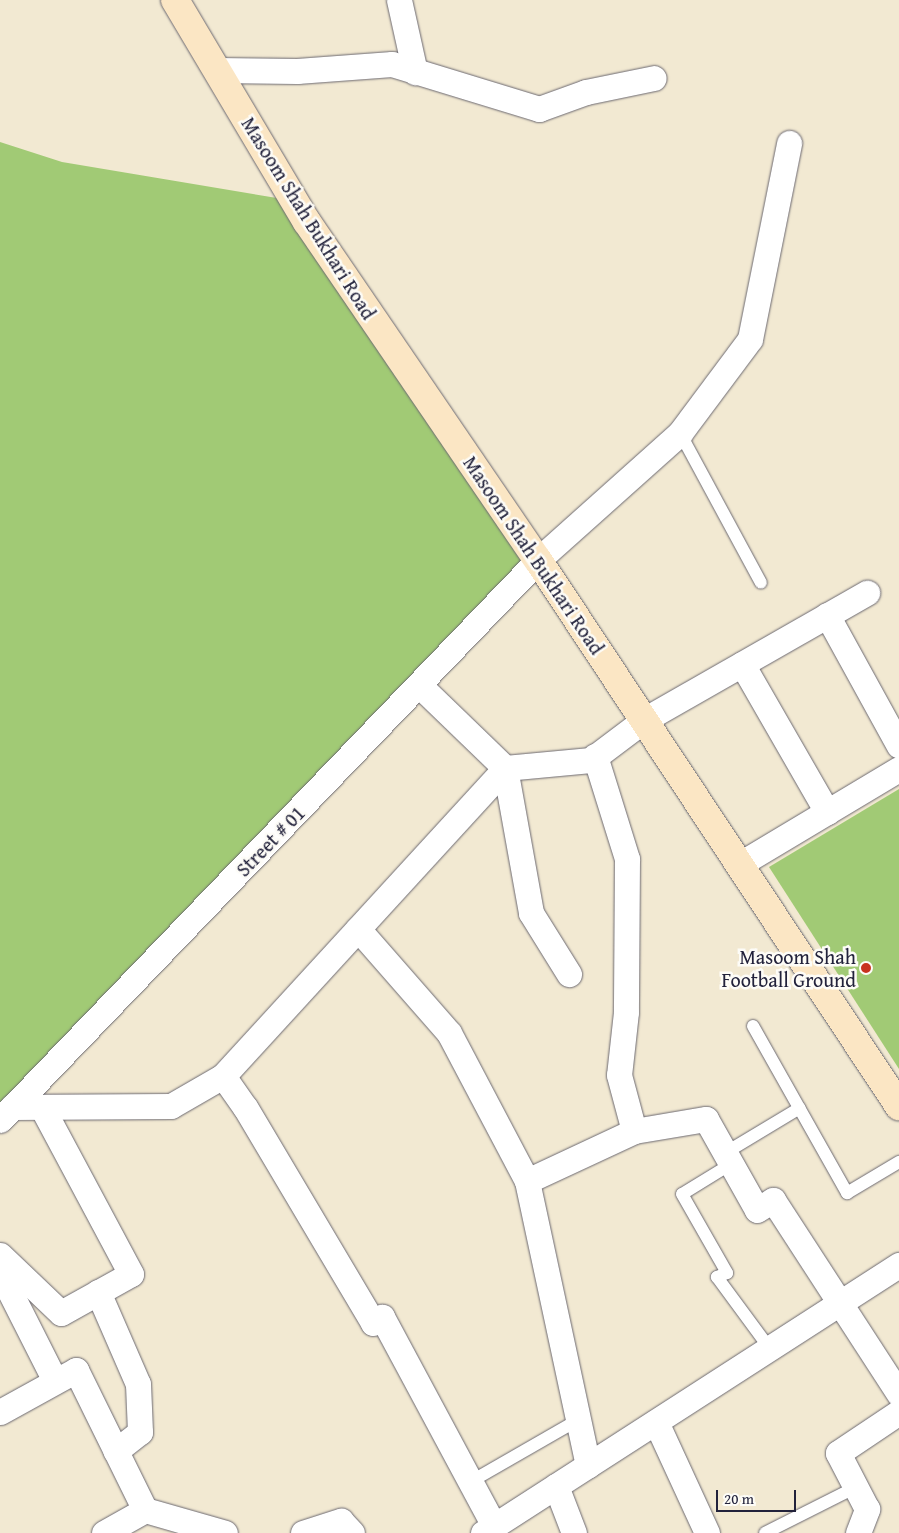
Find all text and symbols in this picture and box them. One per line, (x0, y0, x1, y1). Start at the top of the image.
street label: Masoom Shah Bukhari Road (237, 112, 381, 324)
street label: Masoom Shah Bukhari Road (459, 451, 609, 659)
street label: Street # 01 (231, 801, 309, 881)
place label: Masoom Shah Football Ground (721, 944, 856, 991)
marker: Masoom Shah Football Ground (860, 962, 872, 974)
scale bar (719, 1480, 799, 1512)
text: 20 m (724, 1488, 754, 1509)

